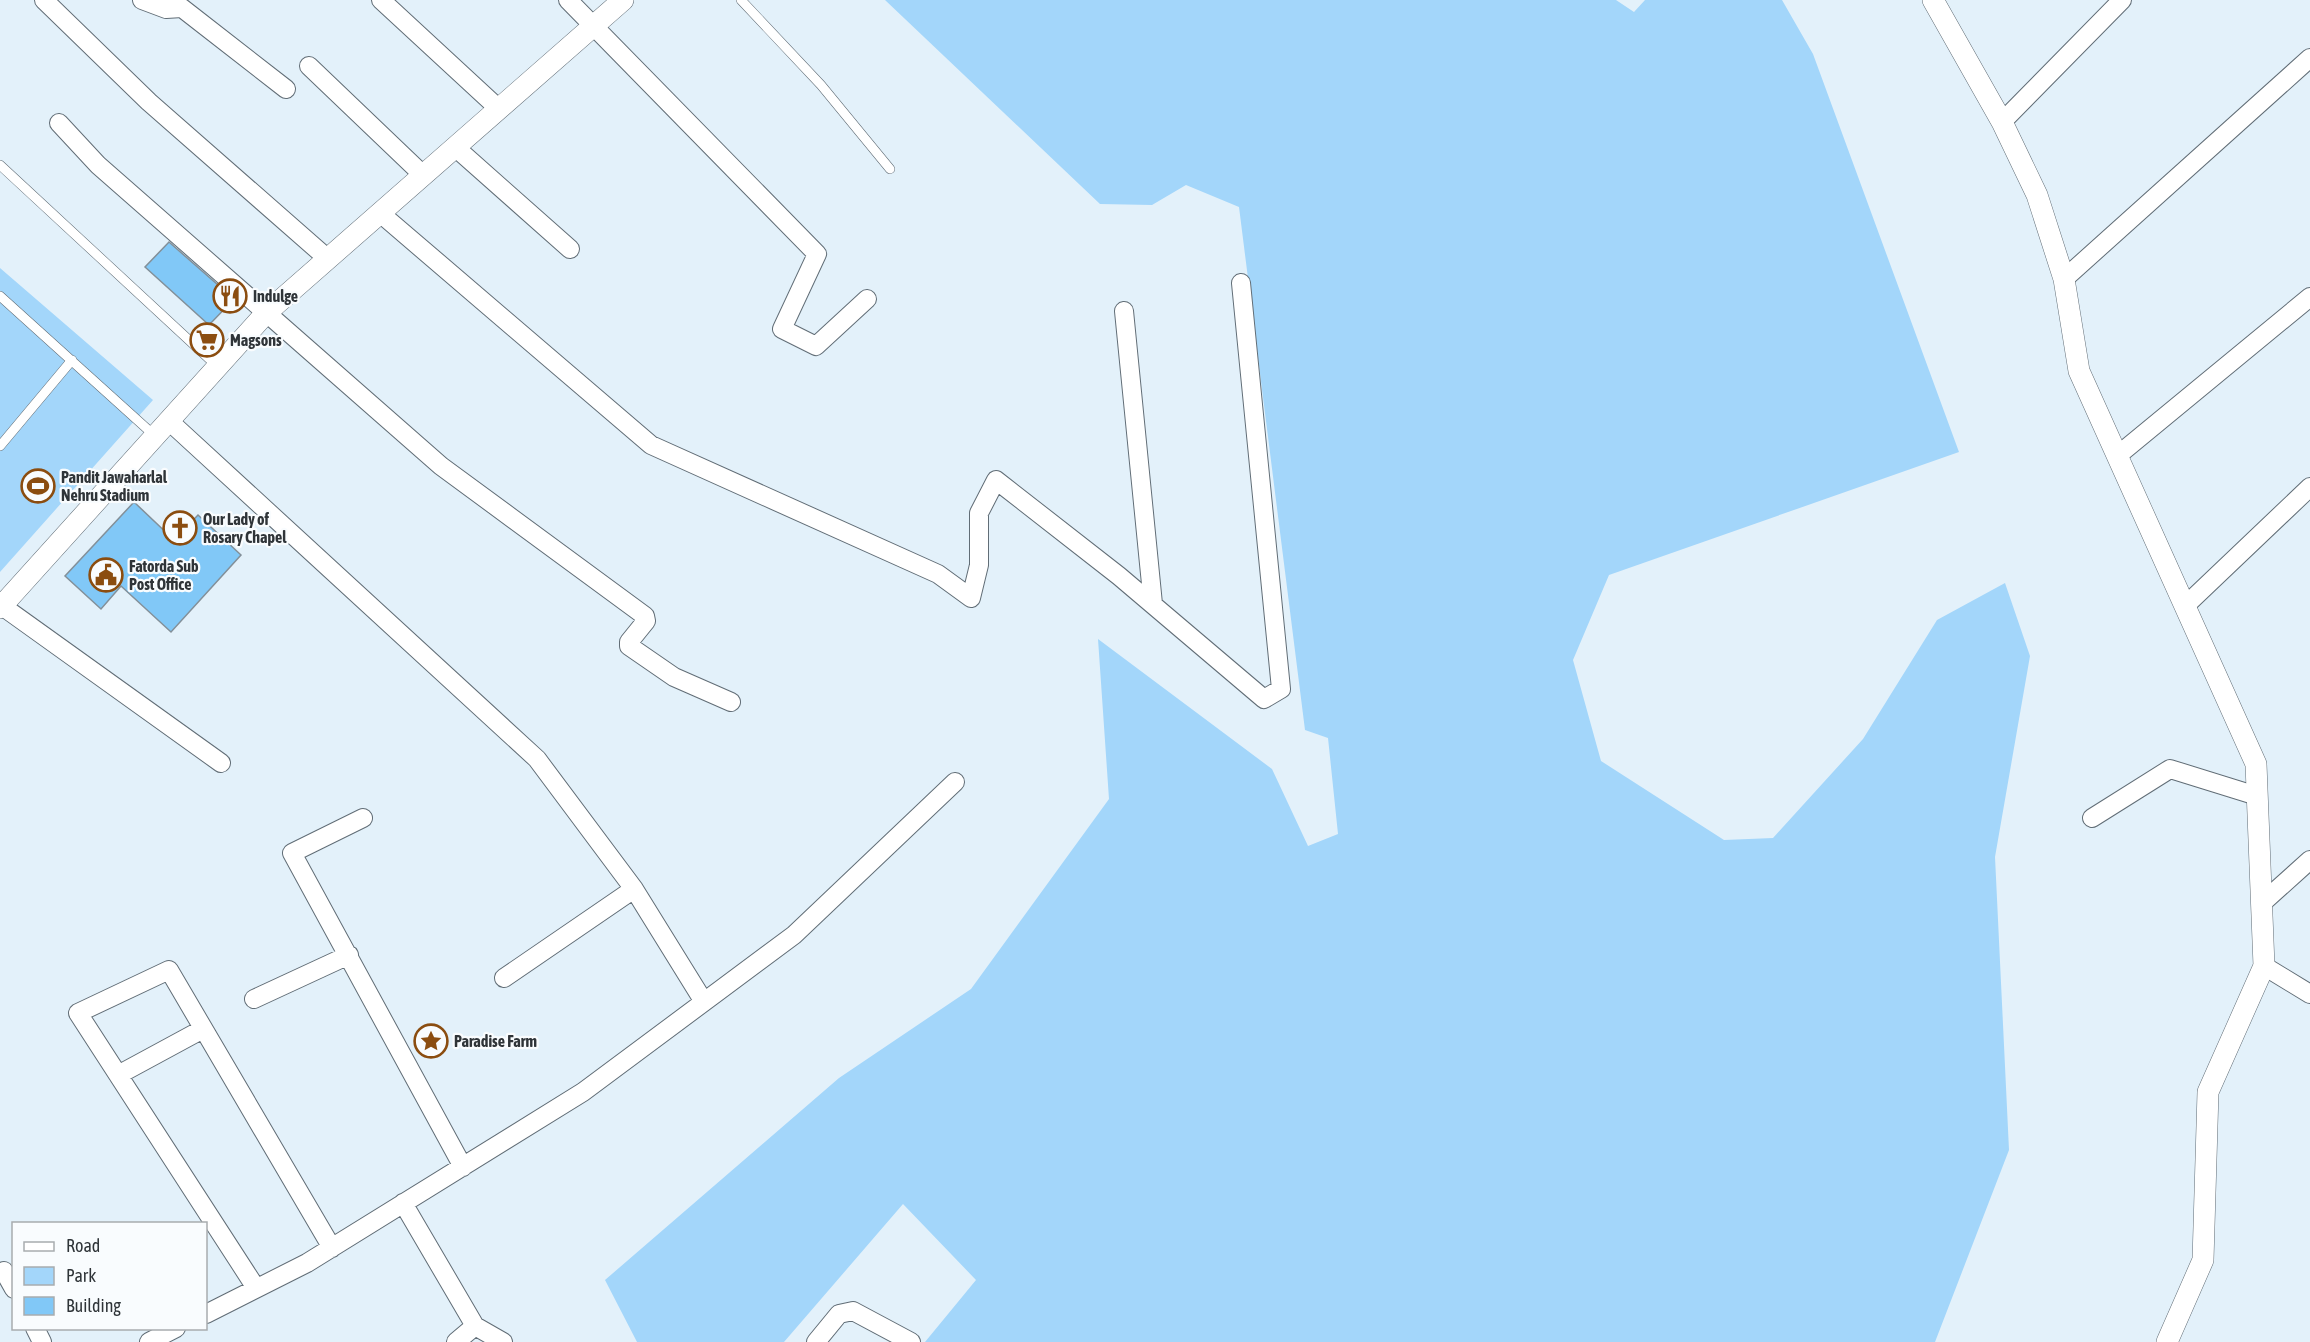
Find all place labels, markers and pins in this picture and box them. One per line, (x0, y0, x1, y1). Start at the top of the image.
restaurant icon: Indulge (212, 278, 248, 314)
place label: Indulge (253, 287, 298, 305)
supermarket icon: Magsons (189, 322, 225, 358)
place label: Magsons (230, 331, 282, 349)
sports icon: Pandit Jawaharlal Nehru Stadium (20, 468, 56, 504)
place label: Pandit Jawaharlal Nehru Stadium (61, 468, 168, 504)
church icon: Our Lady of Rosary Chapel (162, 510, 198, 546)
place label: Our Lady of Rosary Chapel (203, 510, 287, 546)
public building icon: Fatorda Sub Post Office (88, 557, 124, 593)
place label: Fatorda Sub Post Office (129, 557, 199, 593)
place icon: Paradise Farm (413, 1023, 449, 1059)
place label: Paradise Farm (454, 1032, 537, 1050)

